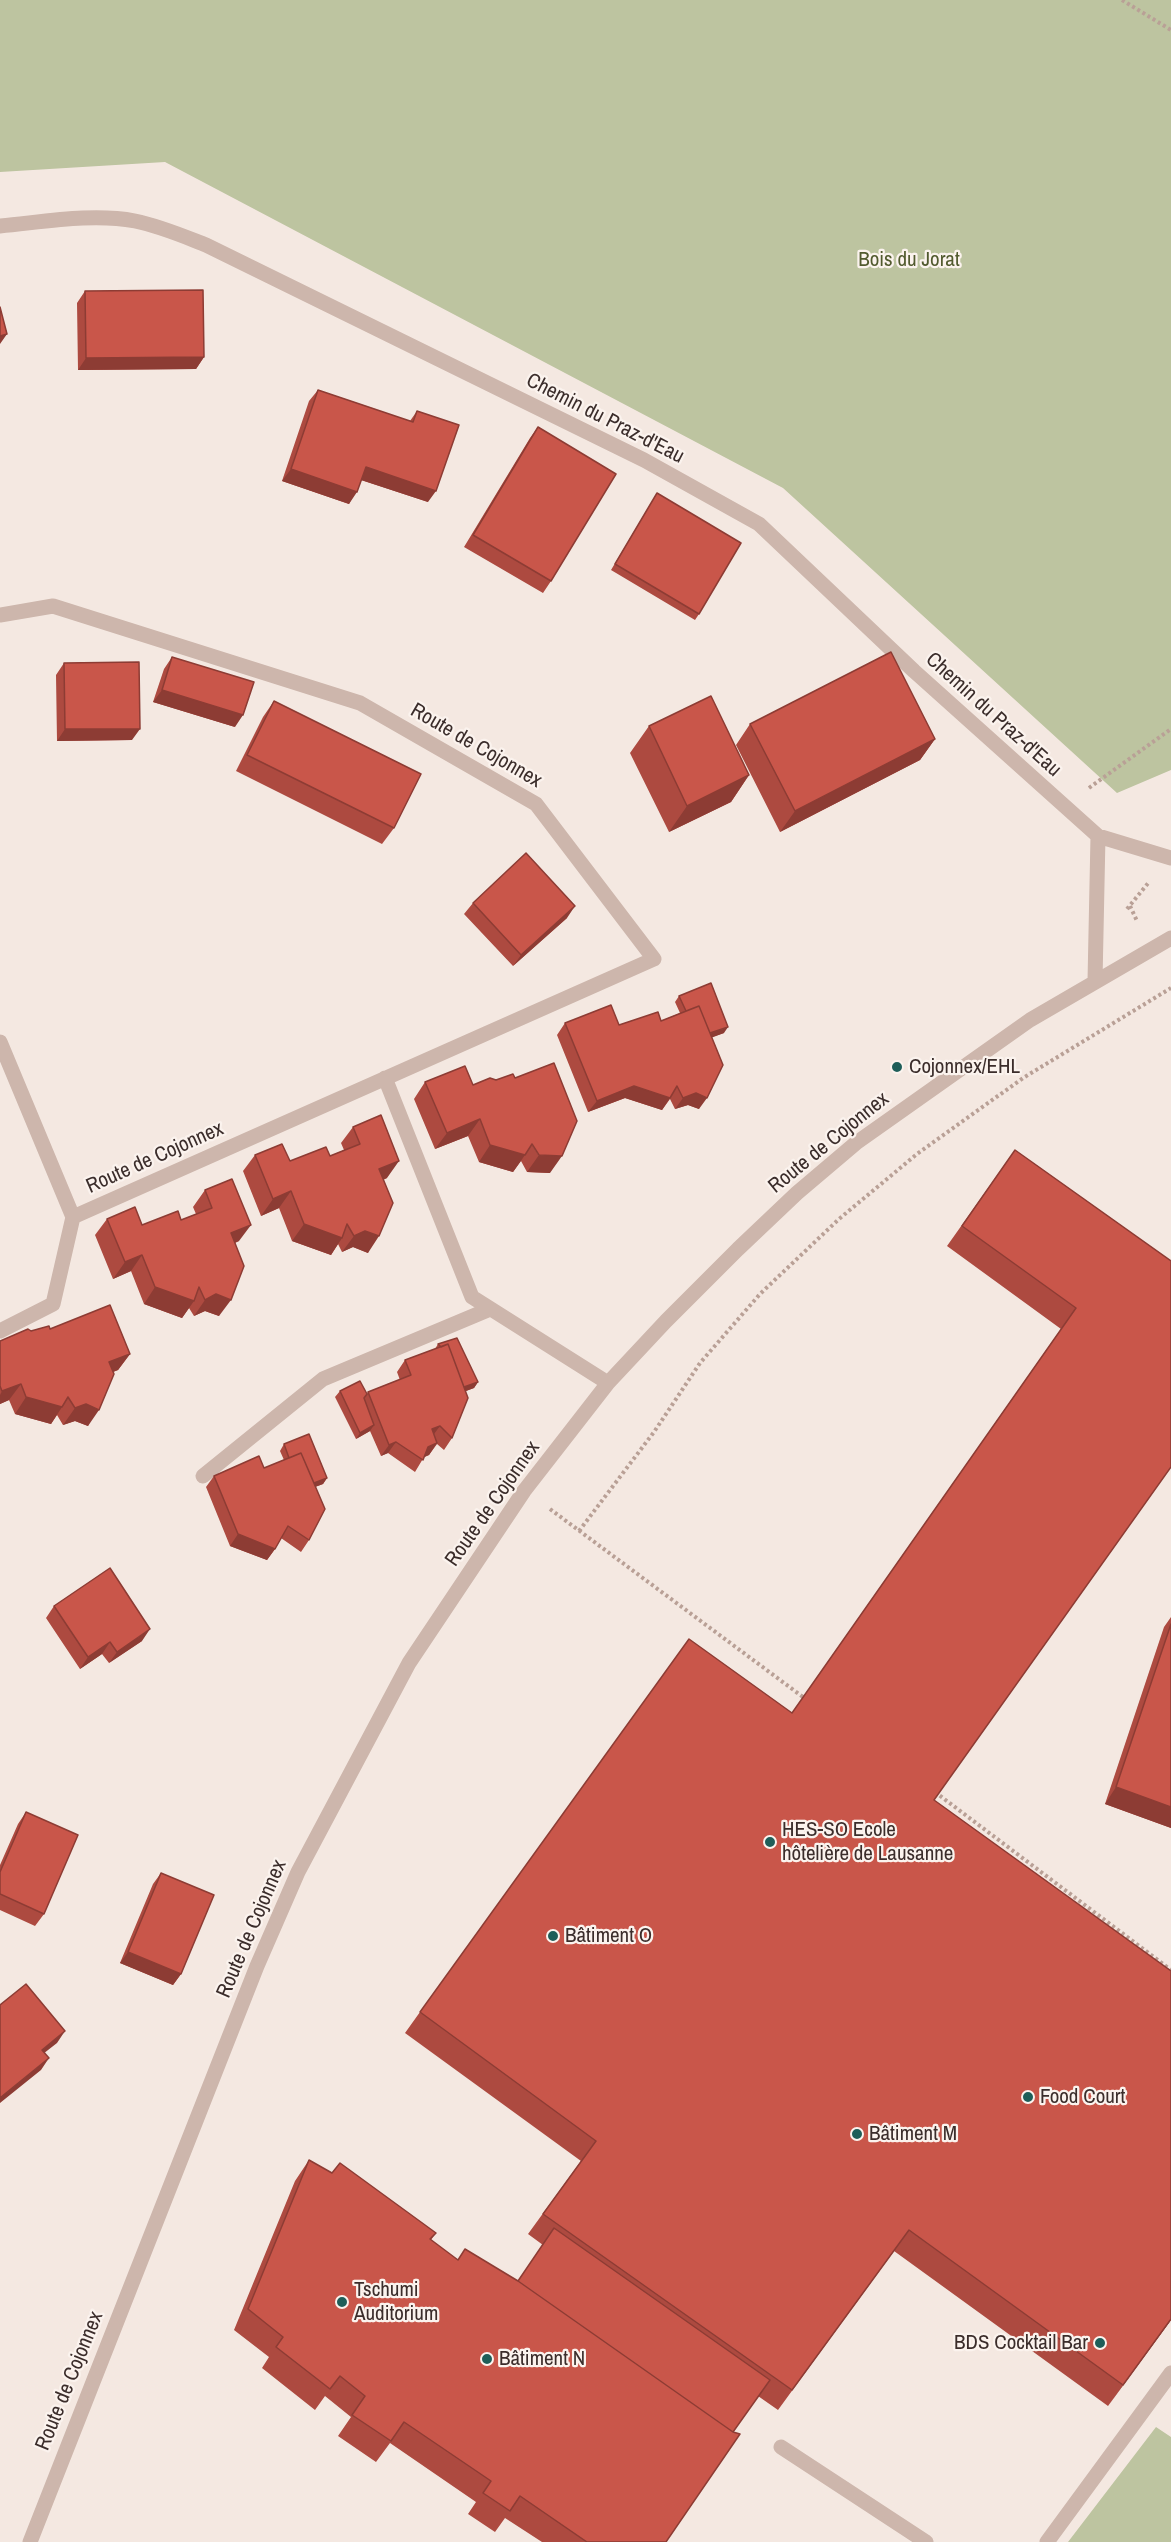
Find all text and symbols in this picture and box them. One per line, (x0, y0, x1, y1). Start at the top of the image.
park label: Bois du Jorat (858, 247, 960, 273)
street label: Chemin du Praz-d'Eau (522, 368, 688, 470)
street label: Chemin du Praz-d'Eau (920, 648, 1066, 782)
street label: Route de Cojonnex (406, 698, 546, 794)
place label: Cojonnex/EHL (909, 1054, 1020, 1080)
marker: Cojonnex/EHL (890, 1060, 904, 1074)
street label: Route de Cojonnex (764, 1087, 894, 1199)
street label: Route de Cojonnex (83, 1117, 227, 1199)
street label: Route de Cojonnex (440, 1436, 546, 1572)
place label: HES-SO Ecole hôtelière de Lausanne (782, 1817, 953, 1867)
marker: HES-SO Ecole hôtelière de Lausanne (763, 1835, 777, 1849)
street label: Route de Cojonnex (212, 1856, 292, 2002)
place label: Bâtiment O (565, 1923, 652, 1949)
marker: Bâtiment O (546, 1929, 560, 1943)
place label: Food Court (1040, 2084, 1125, 2110)
marker: Food Court (1021, 2090, 1035, 2104)
place label: Bâtiment M (869, 2121, 957, 2147)
marker: Bâtiment M (850, 2127, 864, 2141)
place label: Tschumi Auditorium (354, 2277, 438, 2327)
marker: Tschumi Auditorium (335, 2295, 349, 2309)
street label: Route de Cojonnex (31, 2308, 109, 2454)
place label: BDS Cocktail Bar (954, 2330, 1088, 2356)
marker: BDS Cocktail Bar (1093, 2336, 1107, 2350)
place label: Bâtiment N (499, 2346, 585, 2372)
marker: Bâtiment N (480, 2352, 494, 2366)

